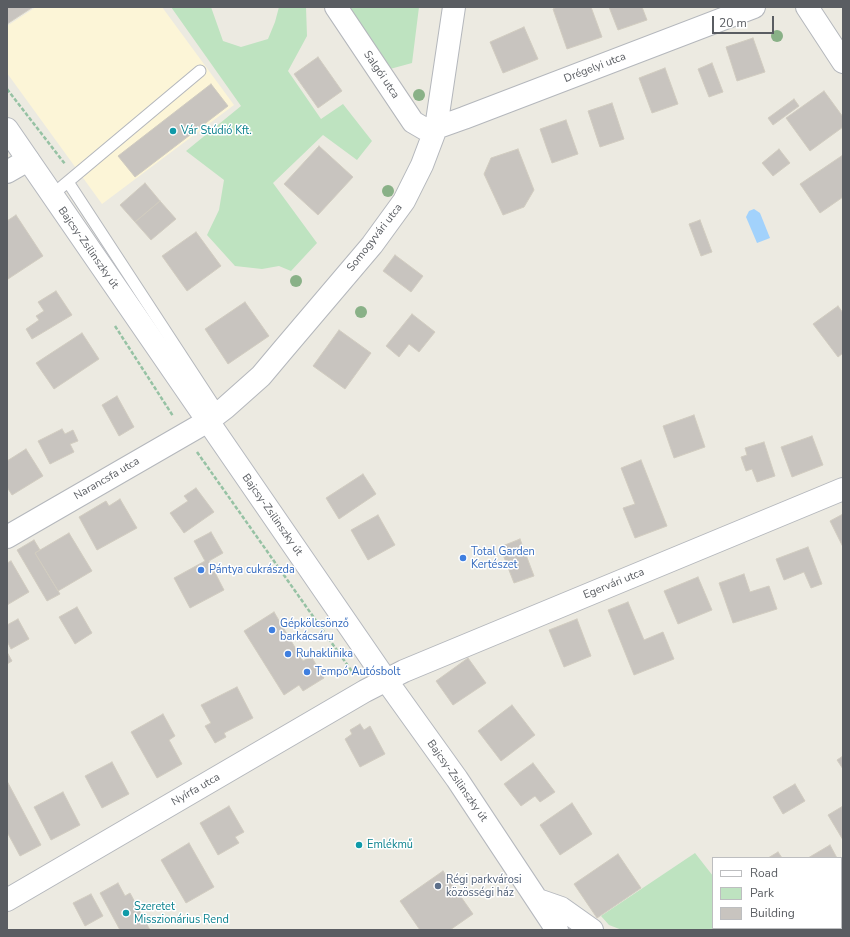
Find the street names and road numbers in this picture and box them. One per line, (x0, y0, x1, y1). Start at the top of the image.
street label: Salgói utca (360, 49, 402, 101)
street label: Drégelyi utca (562, 50, 628, 86)
street label: Somogyvári utca (344, 202, 406, 274)
street label: Bajcsy-Zsilinszky út (55, 205, 121, 291)
street label: Narancsfa utca (72, 455, 142, 503)
street label: Bajcsy-Zsilinszky út (239, 472, 305, 558)
street label: Egervári utca (582, 566, 646, 602)
street label: Bajcsy-Zsilinszky út (424, 738, 490, 824)
street label: Nyírfa utca (169, 771, 223, 809)

